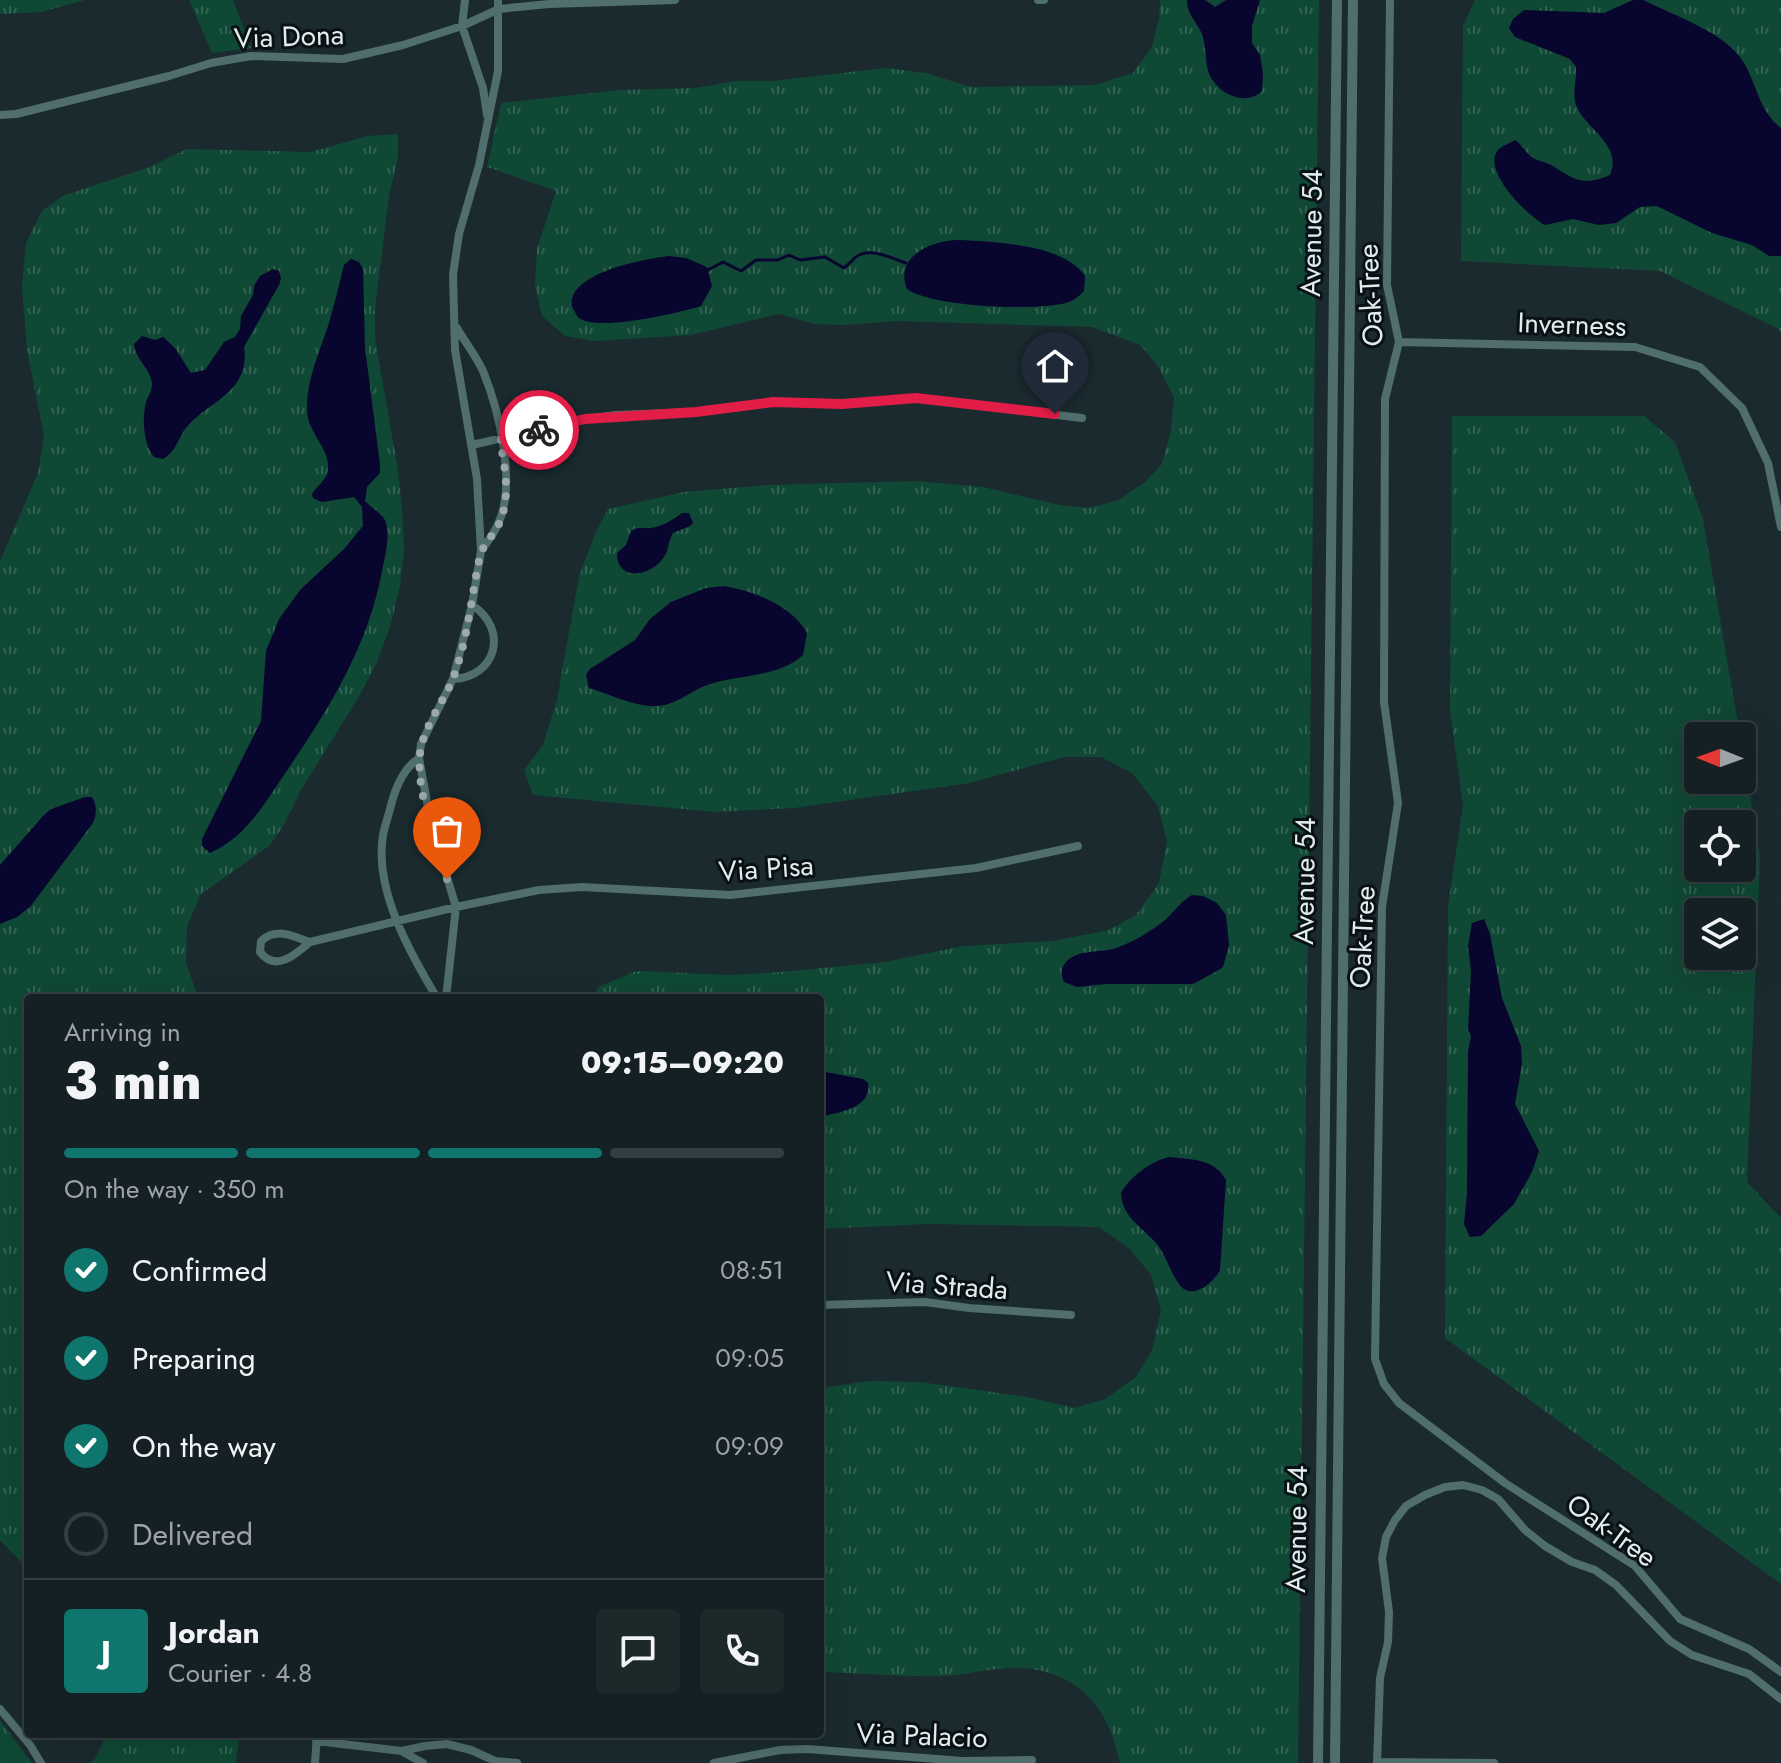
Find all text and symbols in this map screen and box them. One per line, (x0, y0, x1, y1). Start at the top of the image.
street label: Via Dona (233, 14, 345, 59)
street label: Avenue 54 (1290, 169, 1333, 297)
street label: Oak-Tree (1347, 243, 1394, 347)
street label: Inverness (1517, 302, 1627, 347)
pin (1021, 332, 1089, 414)
icon: home (1033, 344, 1077, 388)
courier (499, 390, 579, 470)
icon: bike (517, 408, 561, 452)
north arrow (1684, 722, 1756, 794)
map controls (1684, 722, 1756, 970)
pin (413, 797, 481, 879)
icon: bag (425, 809, 469, 853)
button: locate (1684, 810, 1756, 882)
street label: Avenue 54 (1283, 817, 1326, 945)
street label: Via Pisa (717, 845, 815, 892)
street label: Oak-Tree (1339, 885, 1386, 989)
button: layers (1684, 898, 1756, 970)
text: Arriving in (64, 1013, 181, 1051)
text: 09:15–09:20 (581, 1041, 784, 1084)
text: 3 min (64, 1043, 202, 1119)
text: On the way · 350 m (64, 1170, 285, 1208)
icon: check (64, 1248, 108, 1292)
text: Confirmed (132, 1249, 267, 1292)
text: 08:51 (720, 1251, 784, 1289)
street label: Via Strada (885, 1261, 1009, 1310)
icon: check (64, 1336, 108, 1380)
text: Preparing (132, 1337, 256, 1380)
text: 09:05 (715, 1339, 784, 1377)
icon: check (64, 1424, 108, 1468)
text: On the way (132, 1425, 276, 1468)
text: 09:09 (715, 1427, 784, 1465)
street label: Avenue 54 (1275, 1465, 1318, 1593)
street label: Oak-Tree (1558, 1484, 1665, 1577)
text: Delivered (132, 1513, 253, 1556)
button: chat (596, 1609, 680, 1693)
button: phone (700, 1609, 784, 1693)
text: Jordan (168, 1611, 260, 1654)
text: J (101, 1630, 111, 1673)
text: Courier · 4.8 (168, 1654, 312, 1692)
street label: Via Palacio (856, 1713, 988, 1758)

